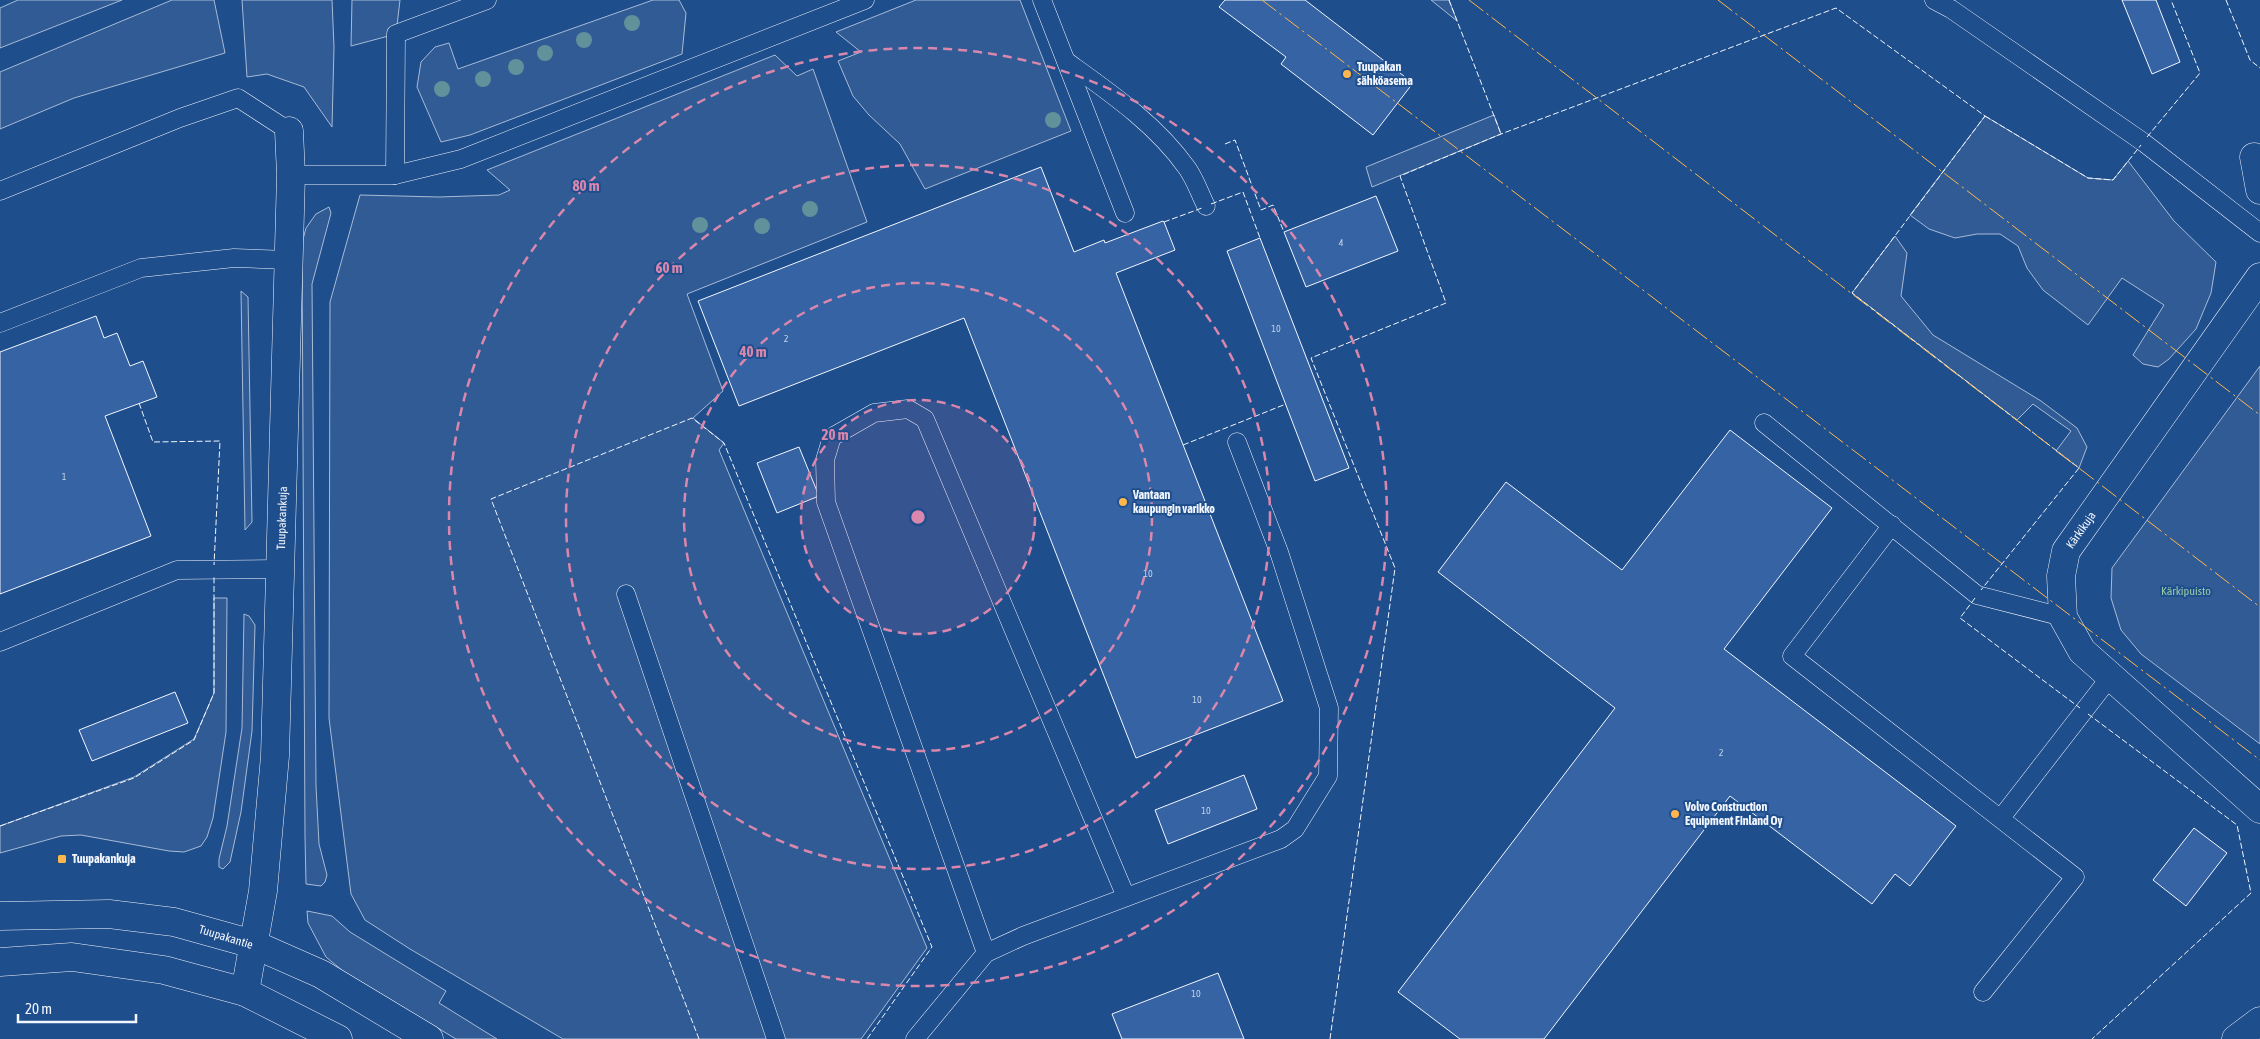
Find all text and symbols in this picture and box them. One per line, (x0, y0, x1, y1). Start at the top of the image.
place label: Tuupakan sähköasema (1357, 60, 1413, 88)
marker: Tuupakan sähköasema (1341, 68, 1353, 80)
text: 80 m (573, 177, 600, 194)
house number: 4 (1339, 237, 1344, 248)
text: 60 m (656, 259, 683, 276)
house number: 10 (1271, 323, 1281, 334)
house number: 2 (784, 333, 789, 344)
text: 40 m (739, 343, 767, 360)
text: 20 m (822, 426, 849, 443)
house number: 1 (62, 471, 67, 482)
street label: Tuupakankuja (274, 486, 290, 550)
place label: Vantaan kaupungin varikko (1132, 488, 1215, 516)
marker: Vantaan kaupungin varikko (1117, 496, 1129, 508)
centre of rings (909, 508, 927, 526)
street label: Kärkikuja (2063, 509, 2099, 551)
house number: 10 (1143, 568, 1153, 579)
park label: Kärkipuisto (2161, 584, 2211, 598)
house number: 10 (1192, 694, 1202, 705)
house number: 2 (1719, 747, 1724, 758)
place label: Volvo Construction Equipment Finland Oy (1684, 800, 1782, 828)
house number: 10 (1201, 805, 1211, 816)
marker: Volvo Construction Equipment Finland Oy (1669, 808, 1681, 820)
place label: Tuupakankuja (72, 852, 136, 866)
marker: Tuupakankuja (56, 853, 68, 865)
street label: Tuupakantie (197, 922, 255, 952)
house number: 10 (1191, 988, 1201, 999)
scale bar (18, 992, 135, 1024)
text: 20 m (25, 1000, 52, 1017)

